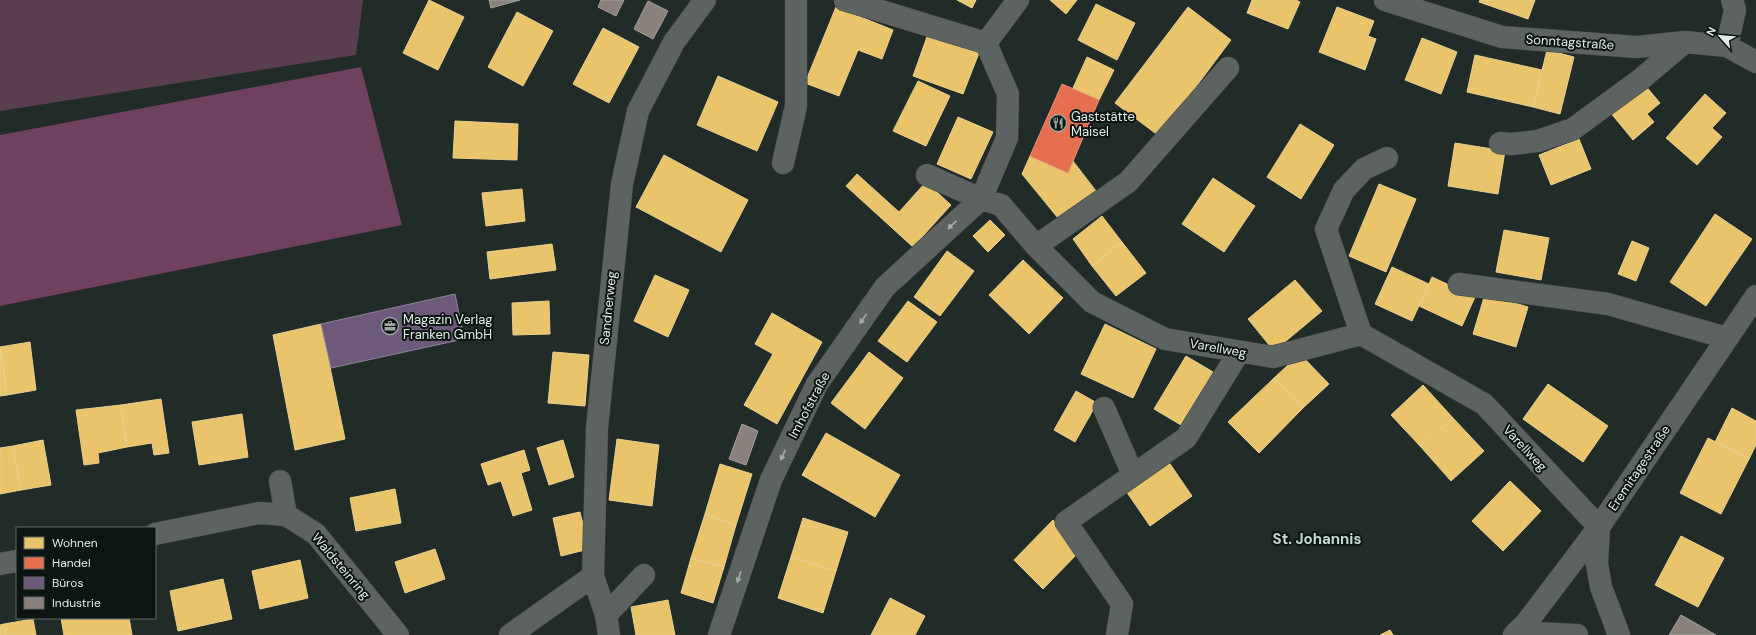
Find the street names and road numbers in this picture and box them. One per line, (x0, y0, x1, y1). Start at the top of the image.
street label: Sonntagstraße (1525, 30, 1615, 54)
street label: Sandnerweg (596, 270, 620, 346)
street label: Varellweg (1188, 335, 1248, 361)
street label: Imhofstraße (784, 369, 834, 441)
street label: Varellweg (1499, 421, 1551, 475)
street label: Eremitagestraße (1604, 422, 1674, 514)
street label: Waldsteinring (308, 529, 374, 603)

